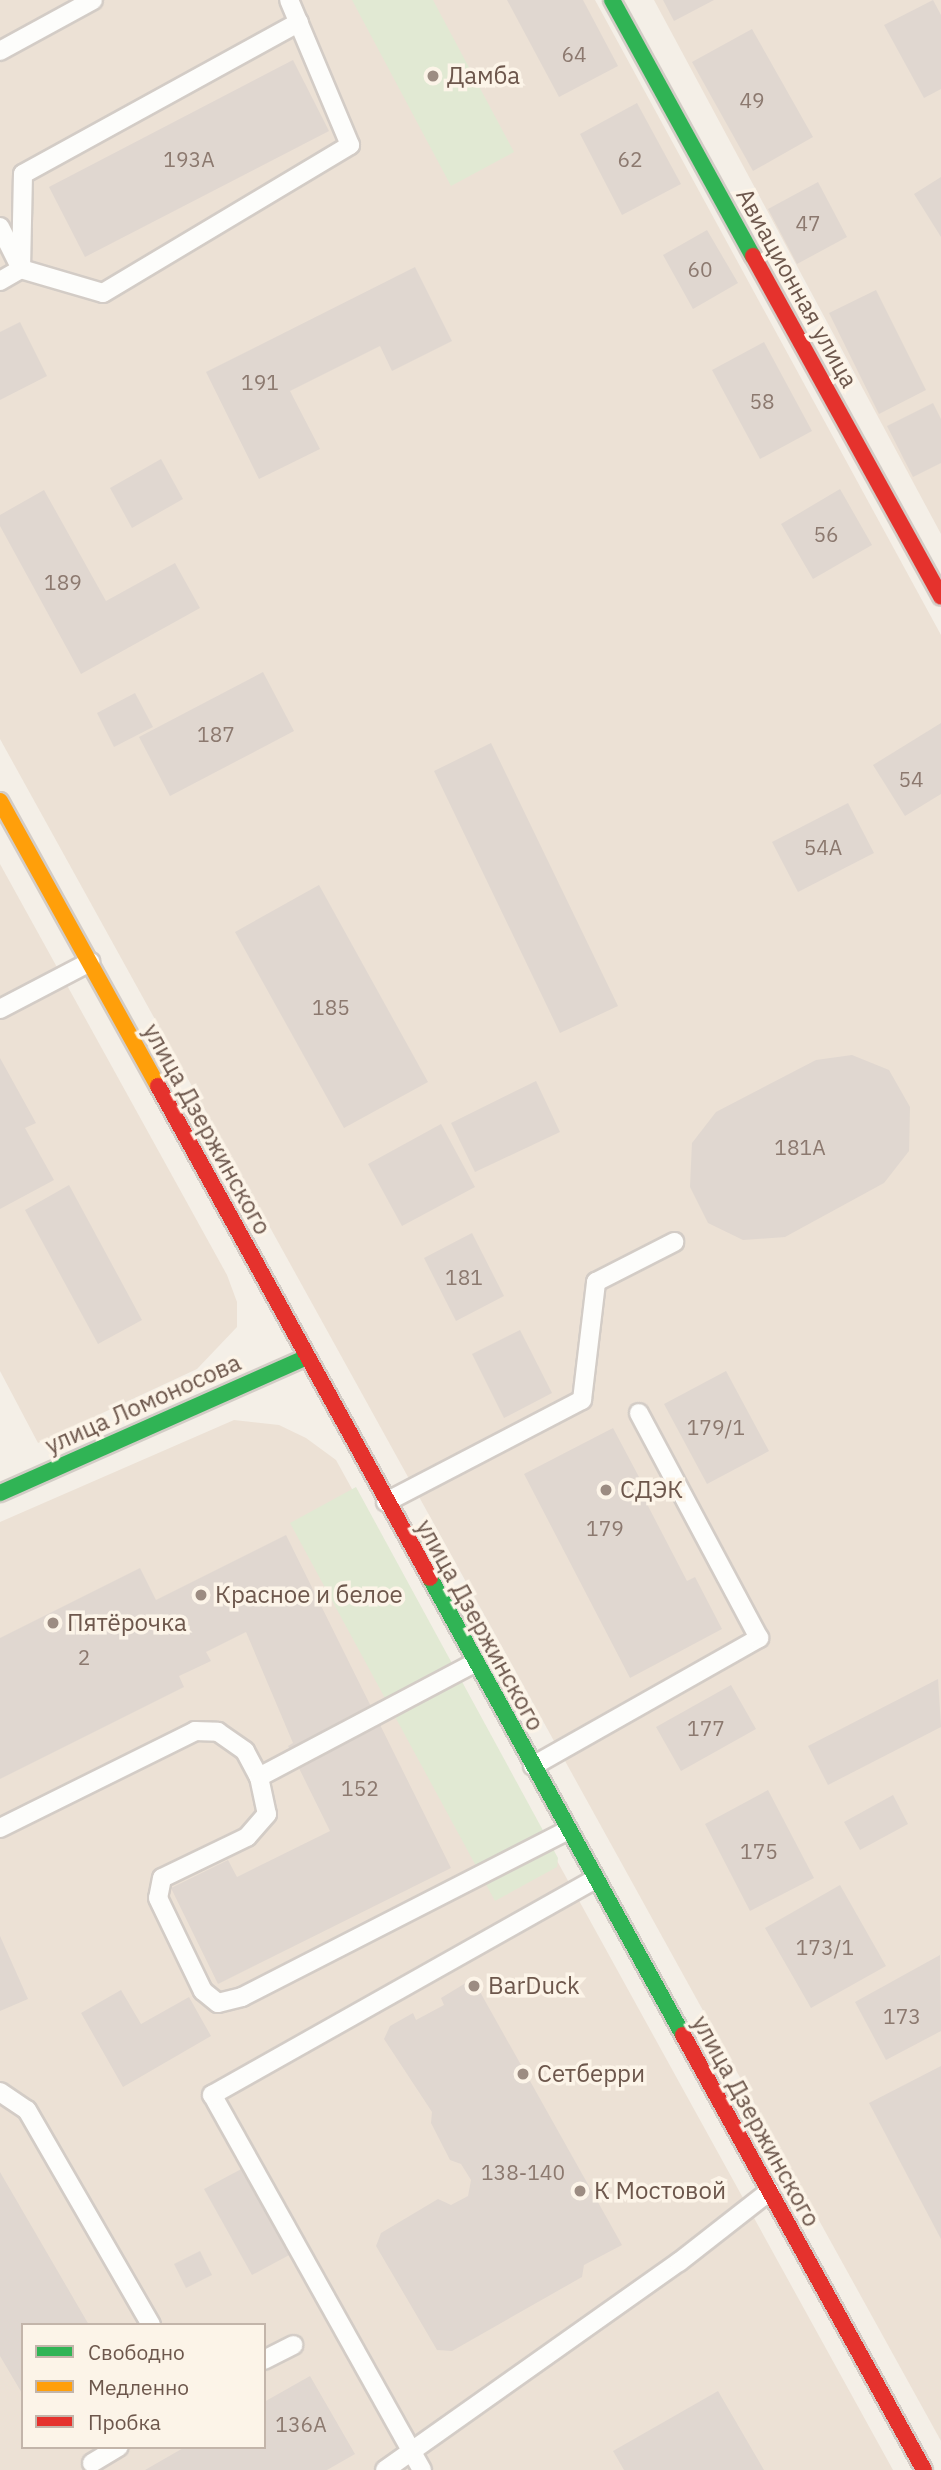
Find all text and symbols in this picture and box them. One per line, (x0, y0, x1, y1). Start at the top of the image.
house number: 64 (561, 41, 587, 67)
place label: Дамба (447, 62, 520, 90)
marker: Дамба (425, 68, 441, 84)
house number: 49 (739, 87, 765, 113)
house number: 193А (163, 146, 215, 172)
house number: 62 (617, 146, 643, 172)
street label: Авиационная улица (730, 183, 864, 393)
house number: 47 (795, 210, 821, 236)
house number: 60 (687, 256, 713, 282)
house number: 191 (241, 369, 279, 395)
house number: 58 (749, 388, 775, 414)
house number: 56 (813, 521, 839, 547)
house number: 189 (44, 569, 82, 595)
house number: 187 (197, 721, 235, 747)
house number: 54 (898, 766, 924, 792)
house number: 54А (804, 834, 842, 860)
house number: 185 (312, 994, 350, 1020)
street label: улица Дзержинского (137, 1018, 277, 1240)
house number: 181А (774, 1134, 826, 1160)
house number: 181 (445, 1264, 483, 1290)
street label: улица Ломоносова (41, 1348, 245, 1460)
house number: 179/1 (687, 1414, 745, 1440)
place label: СДЭК (620, 1476, 683, 1504)
marker: СДЭК (598, 1482, 614, 1498)
street label: улица Дзержинского (410, 1514, 550, 1736)
house number: 179 (586, 1515, 624, 1541)
place label: Красное и белое (215, 1581, 403, 1609)
marker: Красное и белое (193, 1587, 209, 1603)
place label: Пятёрочка (67, 1609, 187, 1637)
marker: Пятёрочка (45, 1615, 61, 1631)
house number: 2 (78, 1644, 90, 1670)
house number: 177 (687, 1715, 725, 1741)
house number: 152 (341, 1775, 379, 1801)
house number: 175 (740, 1838, 778, 1864)
house number: 173/1 (796, 1934, 854, 1960)
place label: BarDuck (488, 1972, 580, 2000)
marker: BarDuck (466, 1978, 482, 1994)
house number: 173 (883, 2003, 921, 2029)
street label: улица Дзержинского (686, 2010, 826, 2232)
place label: Сетберри (537, 2060, 645, 2088)
marker: Сетберри (515, 2066, 531, 2082)
house number: 138-140 (481, 2159, 565, 2185)
place label: К Мостовой (594, 2177, 726, 2205)
marker: К Мостовой (572, 2183, 588, 2199)
legend (21, 2323, 266, 2449)
text: Свободно (88, 2338, 185, 2366)
text: Медленно (88, 2373, 189, 2401)
text: Пробка (88, 2408, 161, 2436)
house number: 136А (275, 2411, 327, 2437)

